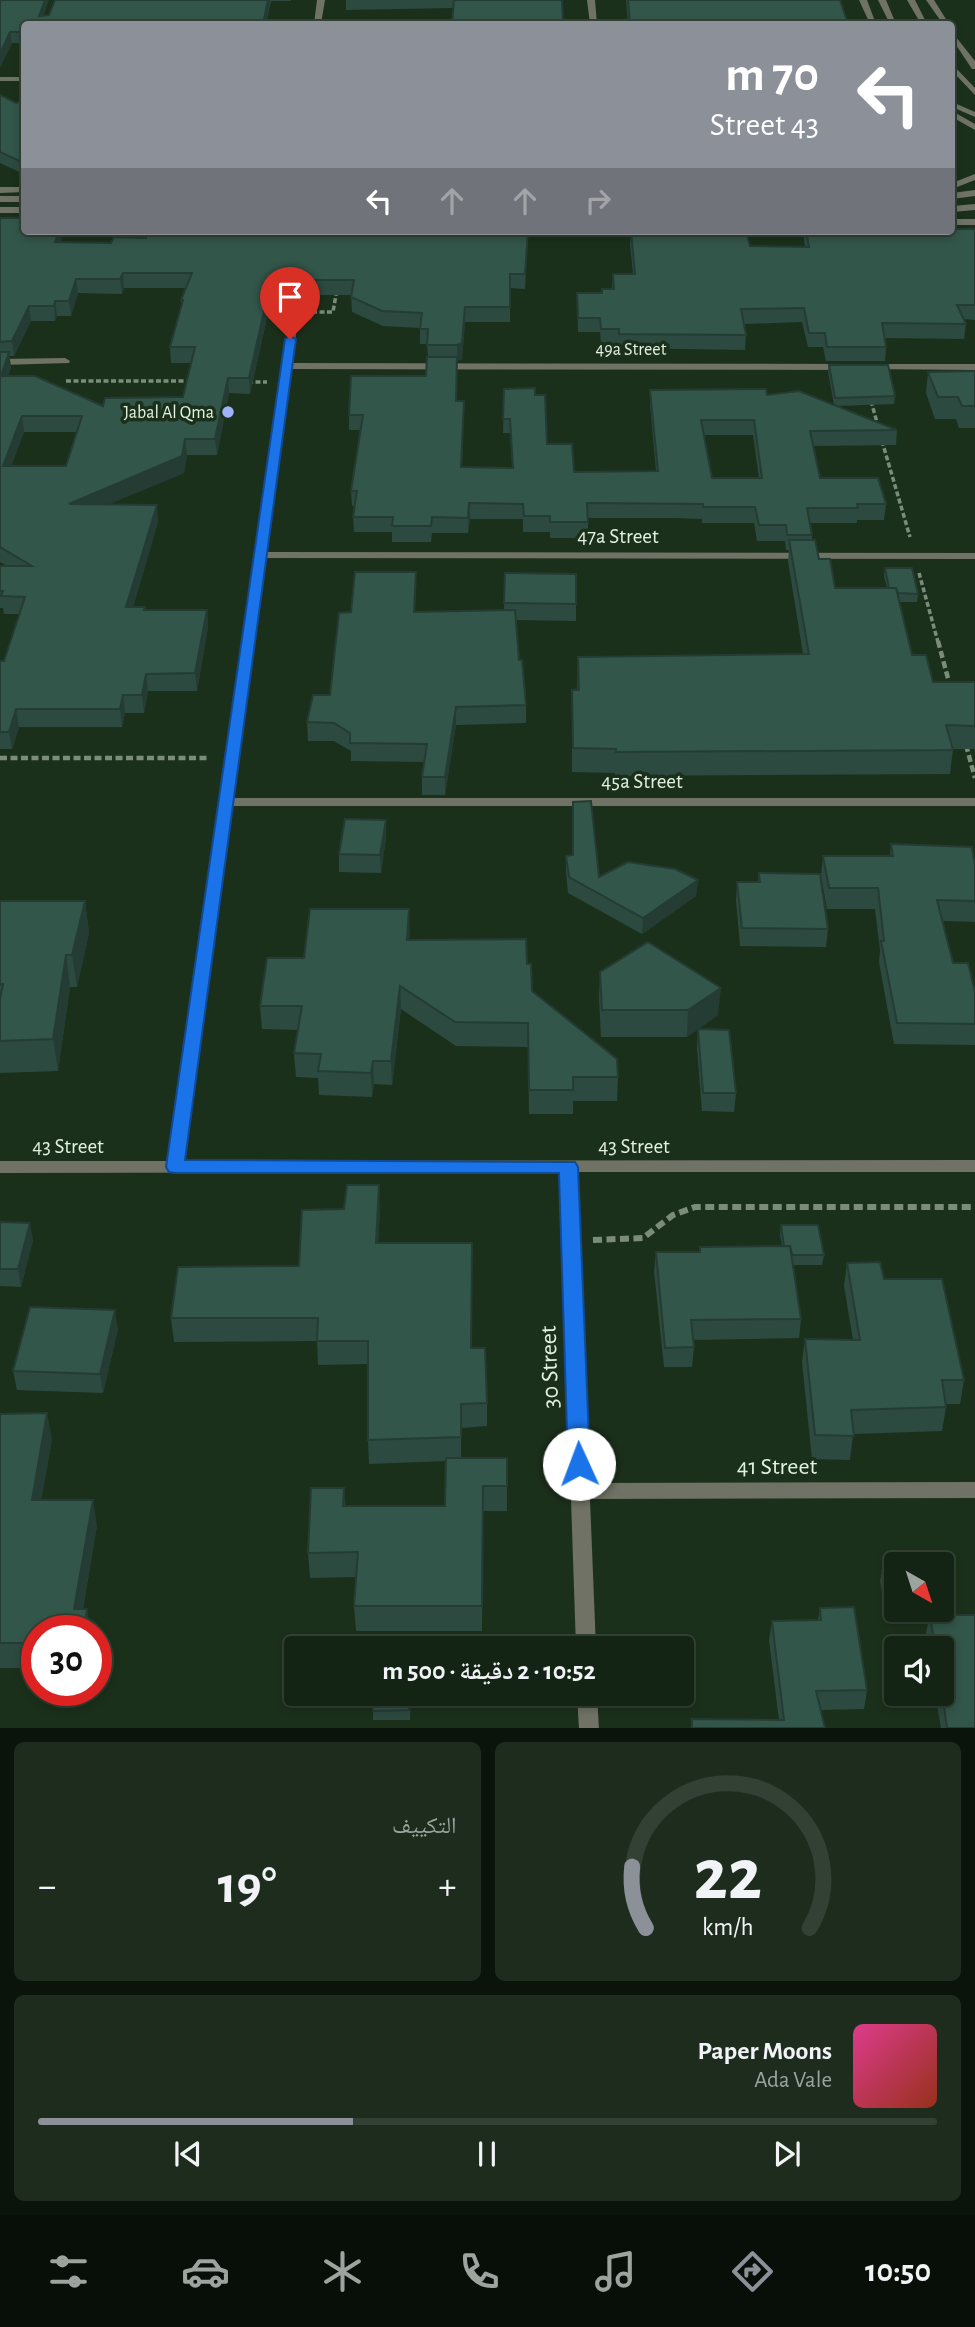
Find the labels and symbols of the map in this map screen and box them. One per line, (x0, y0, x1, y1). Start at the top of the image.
pin (260, 267, 320, 339)
street label: 49a Street (596, 341, 667, 359)
place label: Jabal Al Qma (123, 404, 214, 422)
marker: Jabal Al Qma (220, 404, 236, 420)
street label: 47a Street (577, 526, 659, 547)
street label: 45a Street (601, 771, 683, 792)
street label: 43 Street (32, 1136, 104, 1157)
street label: 43 Street (598, 1136, 670, 1157)
street label: 30 Street (537, 1325, 563, 1409)
position arrow (542, 1427, 616, 1501)
street label: 41 Street (737, 1455, 817, 1479)
north arrow (884, 1552, 954, 1622)
speed limit sign: 30 (21, 1615, 112, 1706)

